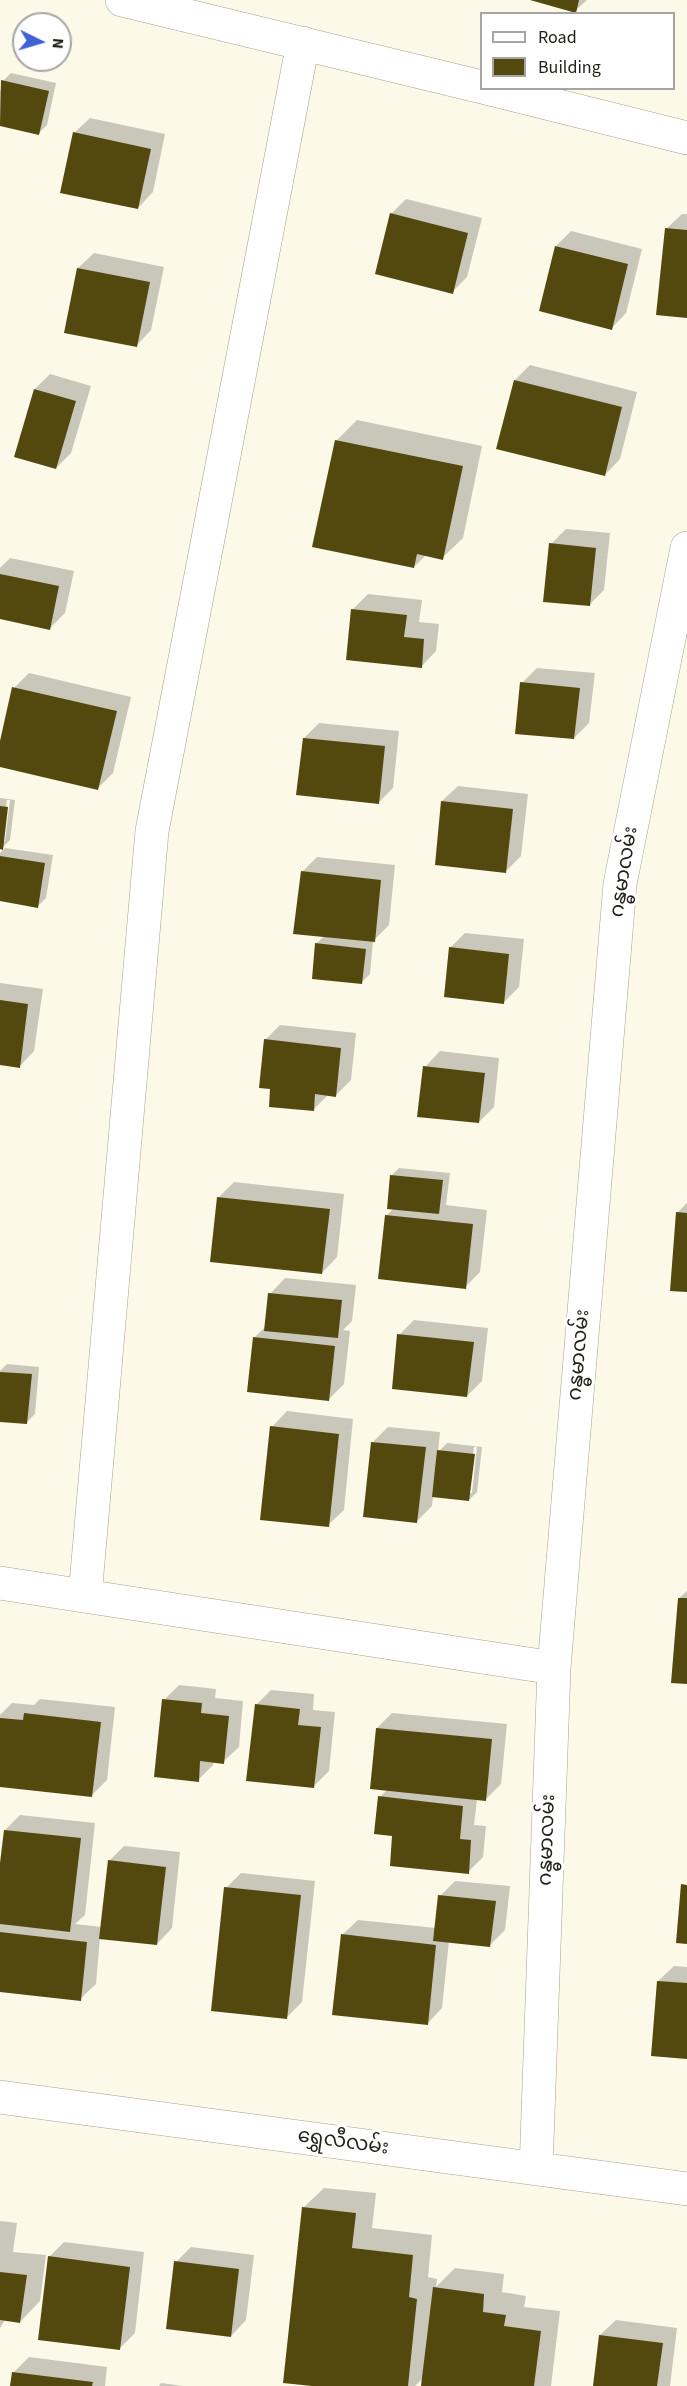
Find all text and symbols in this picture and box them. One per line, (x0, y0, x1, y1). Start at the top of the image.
north arrow (12, 12, 72, 72)
legend (480, 12, 675, 90)
text: Road (538, 25, 577, 50)
text: N (47, 37, 69, 50)
text: Building (538, 55, 601, 80)
street label: ဂန္ဓမာလမ်း (606, 825, 644, 919)
street label: ဂန္ဓမာလမ်း (564, 1308, 596, 1402)
street label: ဂန္ဓမာလမ်း (534, 1794, 562, 1886)
street label: ရွှေလီလမ်း (296, 2125, 390, 2161)

